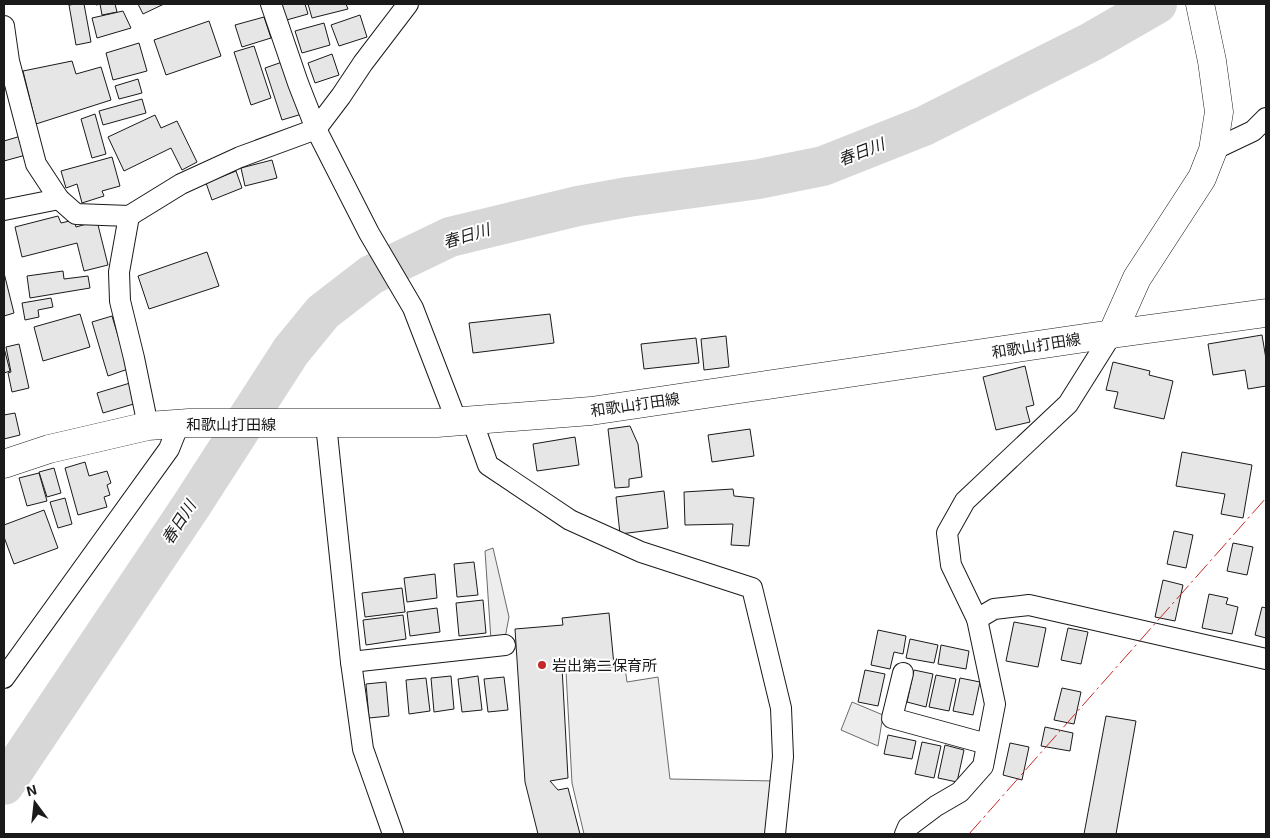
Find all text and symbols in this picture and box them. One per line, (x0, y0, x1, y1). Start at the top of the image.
water label: 春日川 (835, 133, 889, 168)
water label: 春日川 (440, 218, 494, 251)
street label: 和歌山打田線 (990, 329, 1082, 361)
street label: 和歌山打田線 (589, 389, 681, 419)
street label: 和歌山打田線 (186, 415, 276, 433)
water label: 春日川 (157, 495, 200, 547)
place label: 岩出第二保育所 (552, 656, 657, 674)
marker: 岩出第二保育所 (536, 659, 548, 671)
north arrow (10, 778, 60, 828)
text: N (24, 780, 39, 799)

